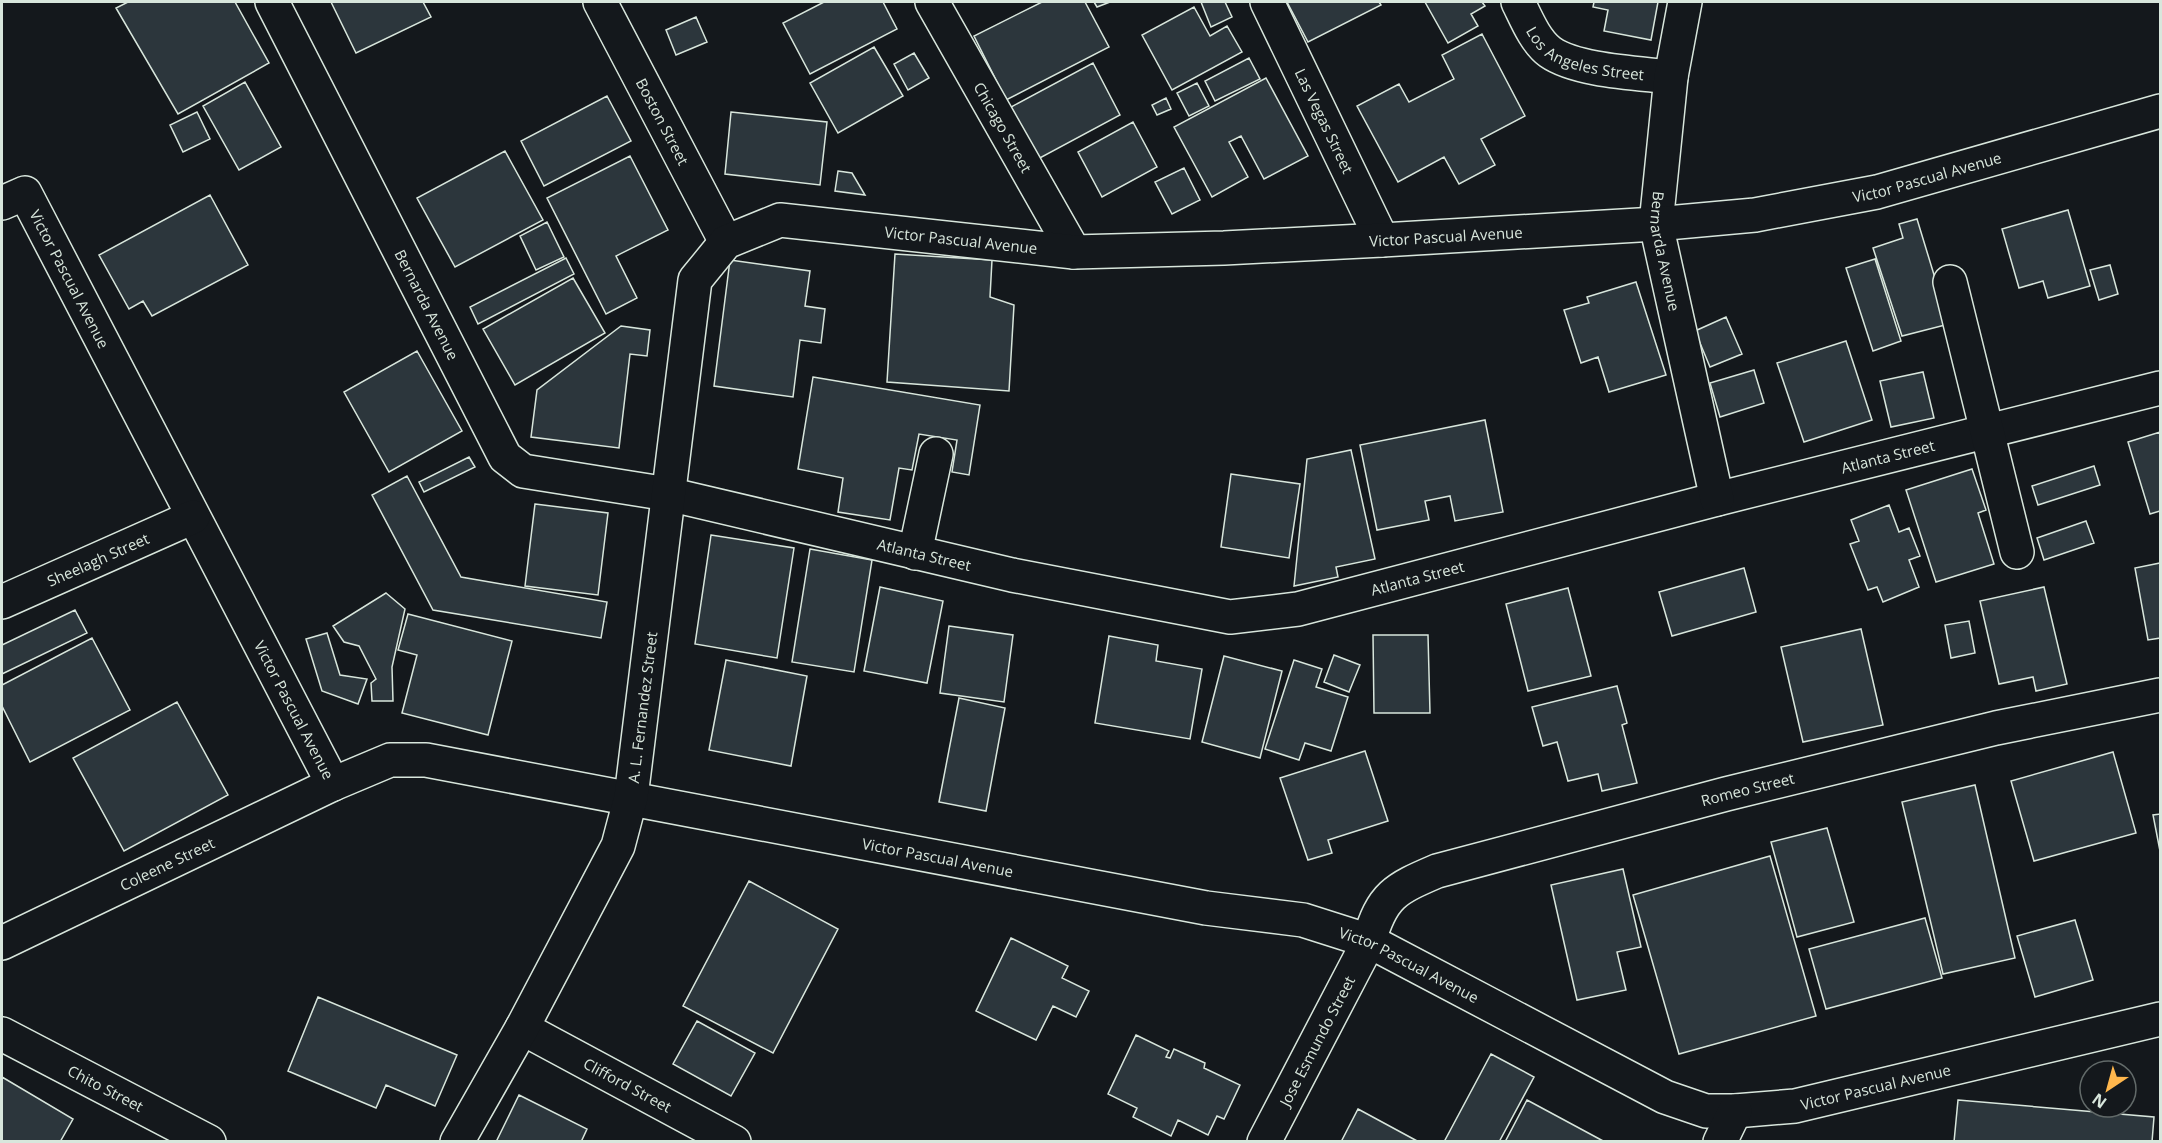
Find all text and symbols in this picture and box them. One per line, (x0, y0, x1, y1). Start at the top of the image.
street label: Los Angeles Street (1522, 23, 1645, 84)
street label: Las Vegas Street (1291, 65, 1358, 177)
street label: Boston Street (632, 75, 694, 168)
street label: Chicago Street (969, 78, 1037, 176)
street label: Victor Pascual Avenue (1851, 147, 2004, 206)
street label: Bernarda Avenue (1646, 190, 1685, 313)
street label: Victor Pascual Avenue (25, 206, 114, 352)
street label: Victor Pascual Avenue (884, 221, 1038, 258)
street label: Victor Pascual Avenue (1369, 222, 1523, 251)
street label: Bernarda Avenue (390, 246, 464, 363)
street label: Atlanta Street (1839, 435, 1937, 478)
street label: Sheelagh Street (44, 528, 152, 591)
street label: Atlanta Street (875, 534, 973, 575)
street label: Atlanta Street (1368, 556, 1466, 600)
street label: A. L. Fernandez Street (623, 630, 661, 784)
street label: Victor Pascual Avenue (250, 637, 339, 783)
street label: Romeo Street (1699, 768, 1796, 810)
street label: Coleene Street (116, 833, 218, 895)
street label: Victor Pascual Avenue (860, 833, 1015, 881)
street label: Victor Pascual Avenue (1337, 922, 1482, 1007)
street label: Jose Esmundo Street (1274, 972, 1359, 1111)
street label: Clifford Street (580, 1053, 675, 1117)
street label: Victor Pascual Avenue (1799, 1059, 1953, 1114)
north arrow (2078, 1059, 2138, 1119)
street label: Chito Street (64, 1060, 147, 1116)
text: N (2087, 1088, 2111, 1114)

